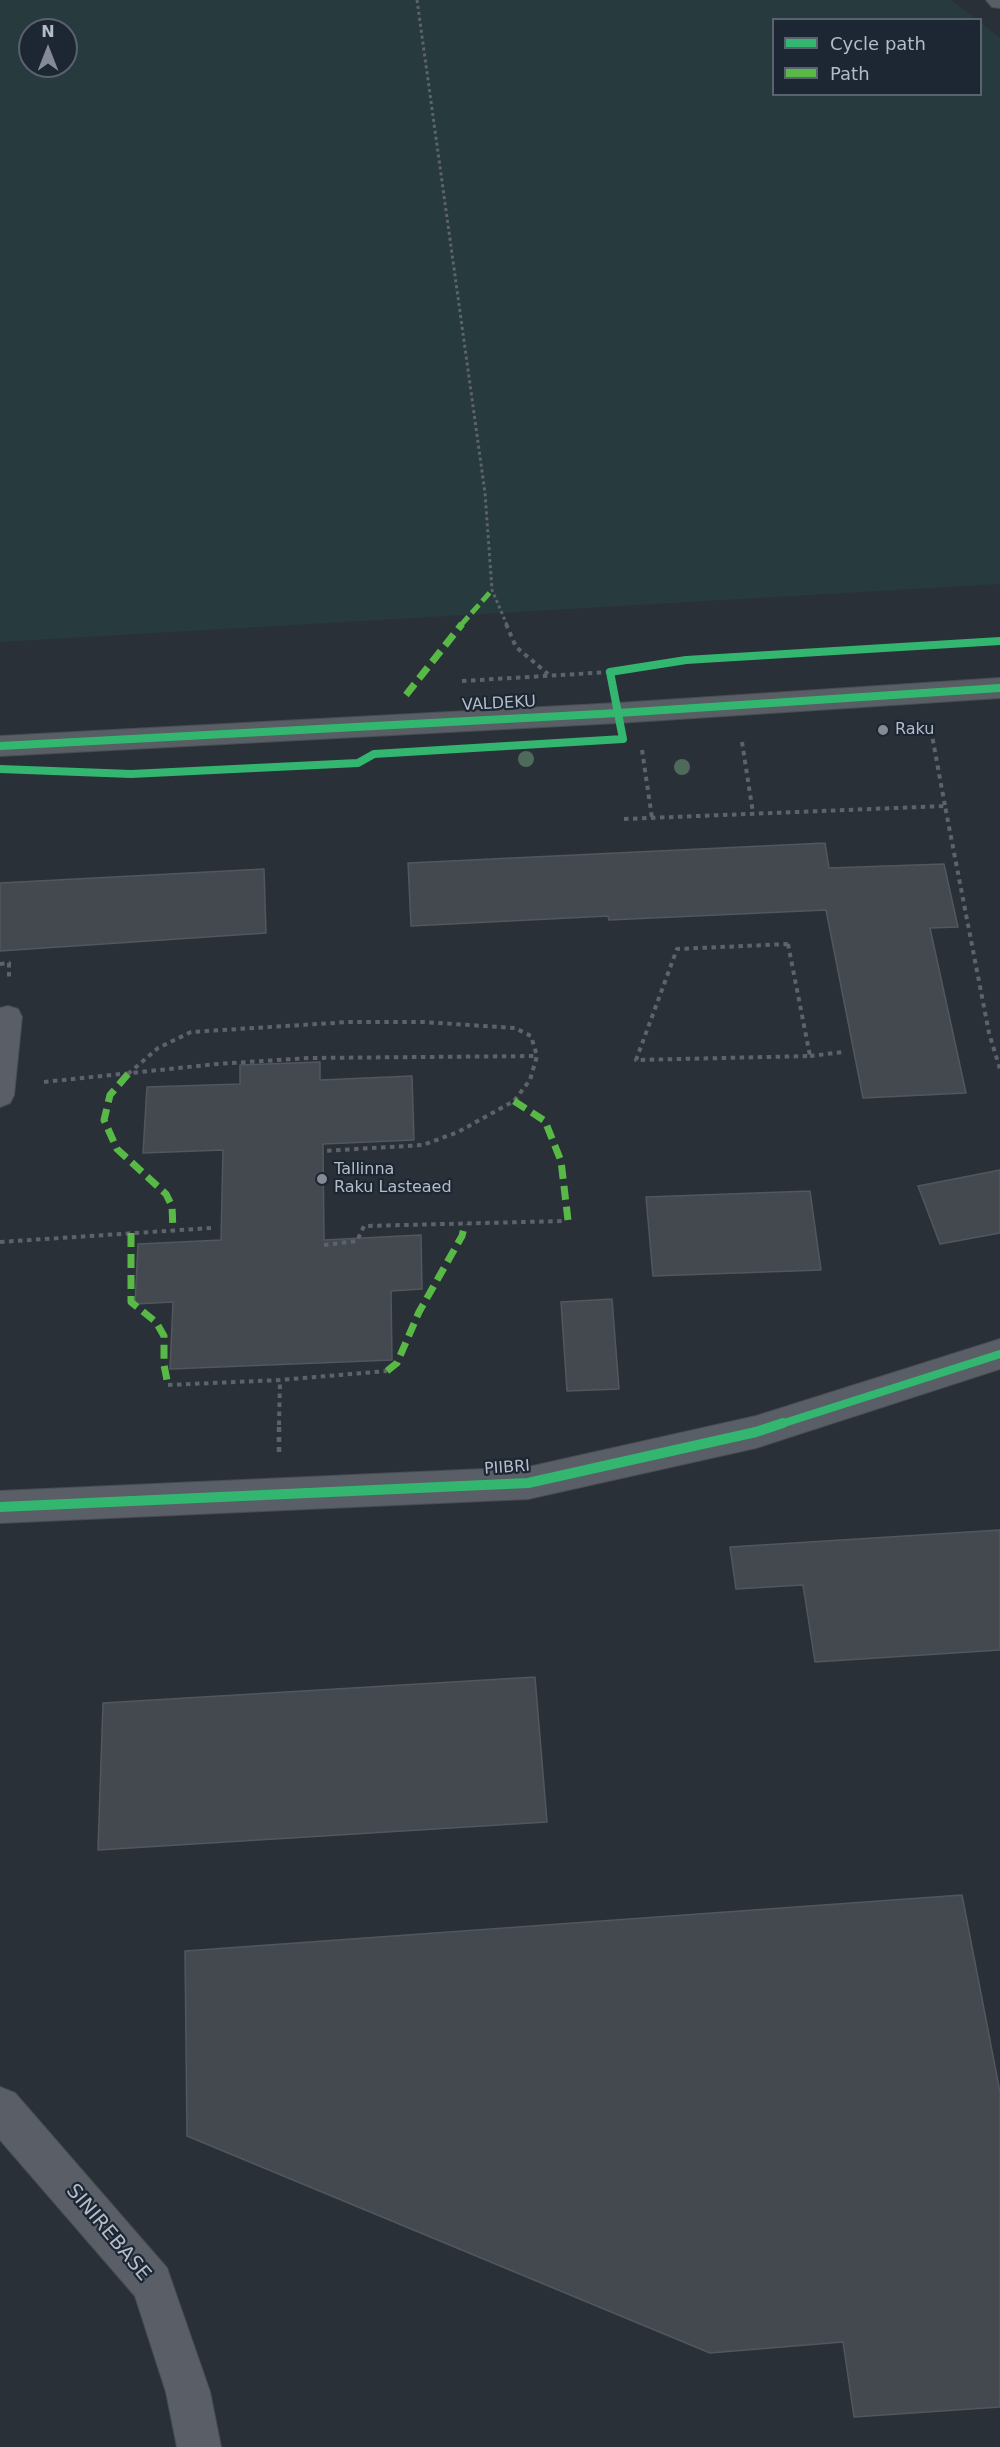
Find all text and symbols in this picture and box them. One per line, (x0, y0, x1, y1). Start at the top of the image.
north arrow (18, 18, 78, 78)
legend (772, 18, 982, 96)
text: N (41, 22, 55, 41)
text: Cycle path (830, 33, 926, 54)
text: Path (830, 63, 870, 84)
street label: VALDEKU (462, 692, 536, 716)
place label: Raku (895, 720, 934, 740)
marker: Raku (876, 723, 890, 737)
place label: Tallinna Raku Lasteaed (334, 1160, 452, 1198)
marker: Tallinna Raku Lasteaed (315, 1172, 329, 1186)
street label: PIIBRI (483, 1457, 531, 1479)
street label: SINIREBASE (61, 2180, 155, 2286)

